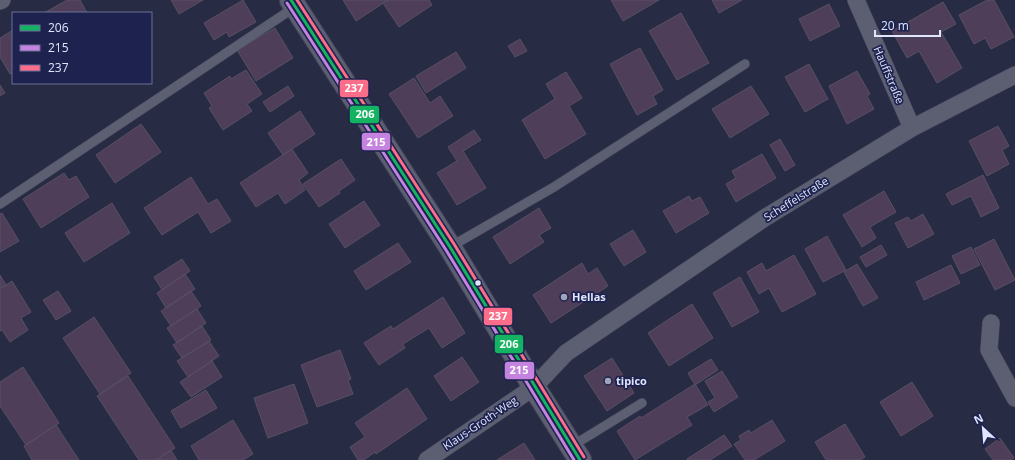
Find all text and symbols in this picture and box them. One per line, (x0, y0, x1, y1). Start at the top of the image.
legend (12, 12, 152, 84)
scale bar (875, 12, 940, 38)
text: 20 m (881, 17, 909, 34)
text: 206 (48, 19, 69, 36)
text: 215 (48, 39, 69, 56)
street label: Hauffstraße (871, 44, 908, 106)
text: 237 (48, 59, 69, 76)
line badge: 237 (339, 79, 369, 98)
text: 237 (345, 80, 363, 95)
line badge: 206 (349, 105, 380, 124)
text: 206 (356, 106, 374, 121)
line badge: 215 (361, 132, 391, 151)
text: 215 (367, 134, 385, 149)
street label: Scheffelstraße (761, 173, 831, 224)
unlabelled marker (473, 278, 483, 288)
place label: Hellas (572, 289, 606, 304)
marker: Hellas (559, 292, 569, 302)
line badge: 237 (483, 307, 513, 326)
text: 237 (489, 308, 507, 323)
line badge: 206 (494, 334, 524, 354)
text: 206 (500, 336, 518, 351)
line badge: 215 (504, 361, 535, 380)
text: 215 (510, 362, 528, 377)
place label: tipico (616, 373, 647, 388)
marker: tipico (603, 376, 613, 386)
street label: Klaus-Groth-Weg (440, 392, 520, 453)
north arrow (963, 408, 1003, 448)
text: N (971, 410, 986, 427)

